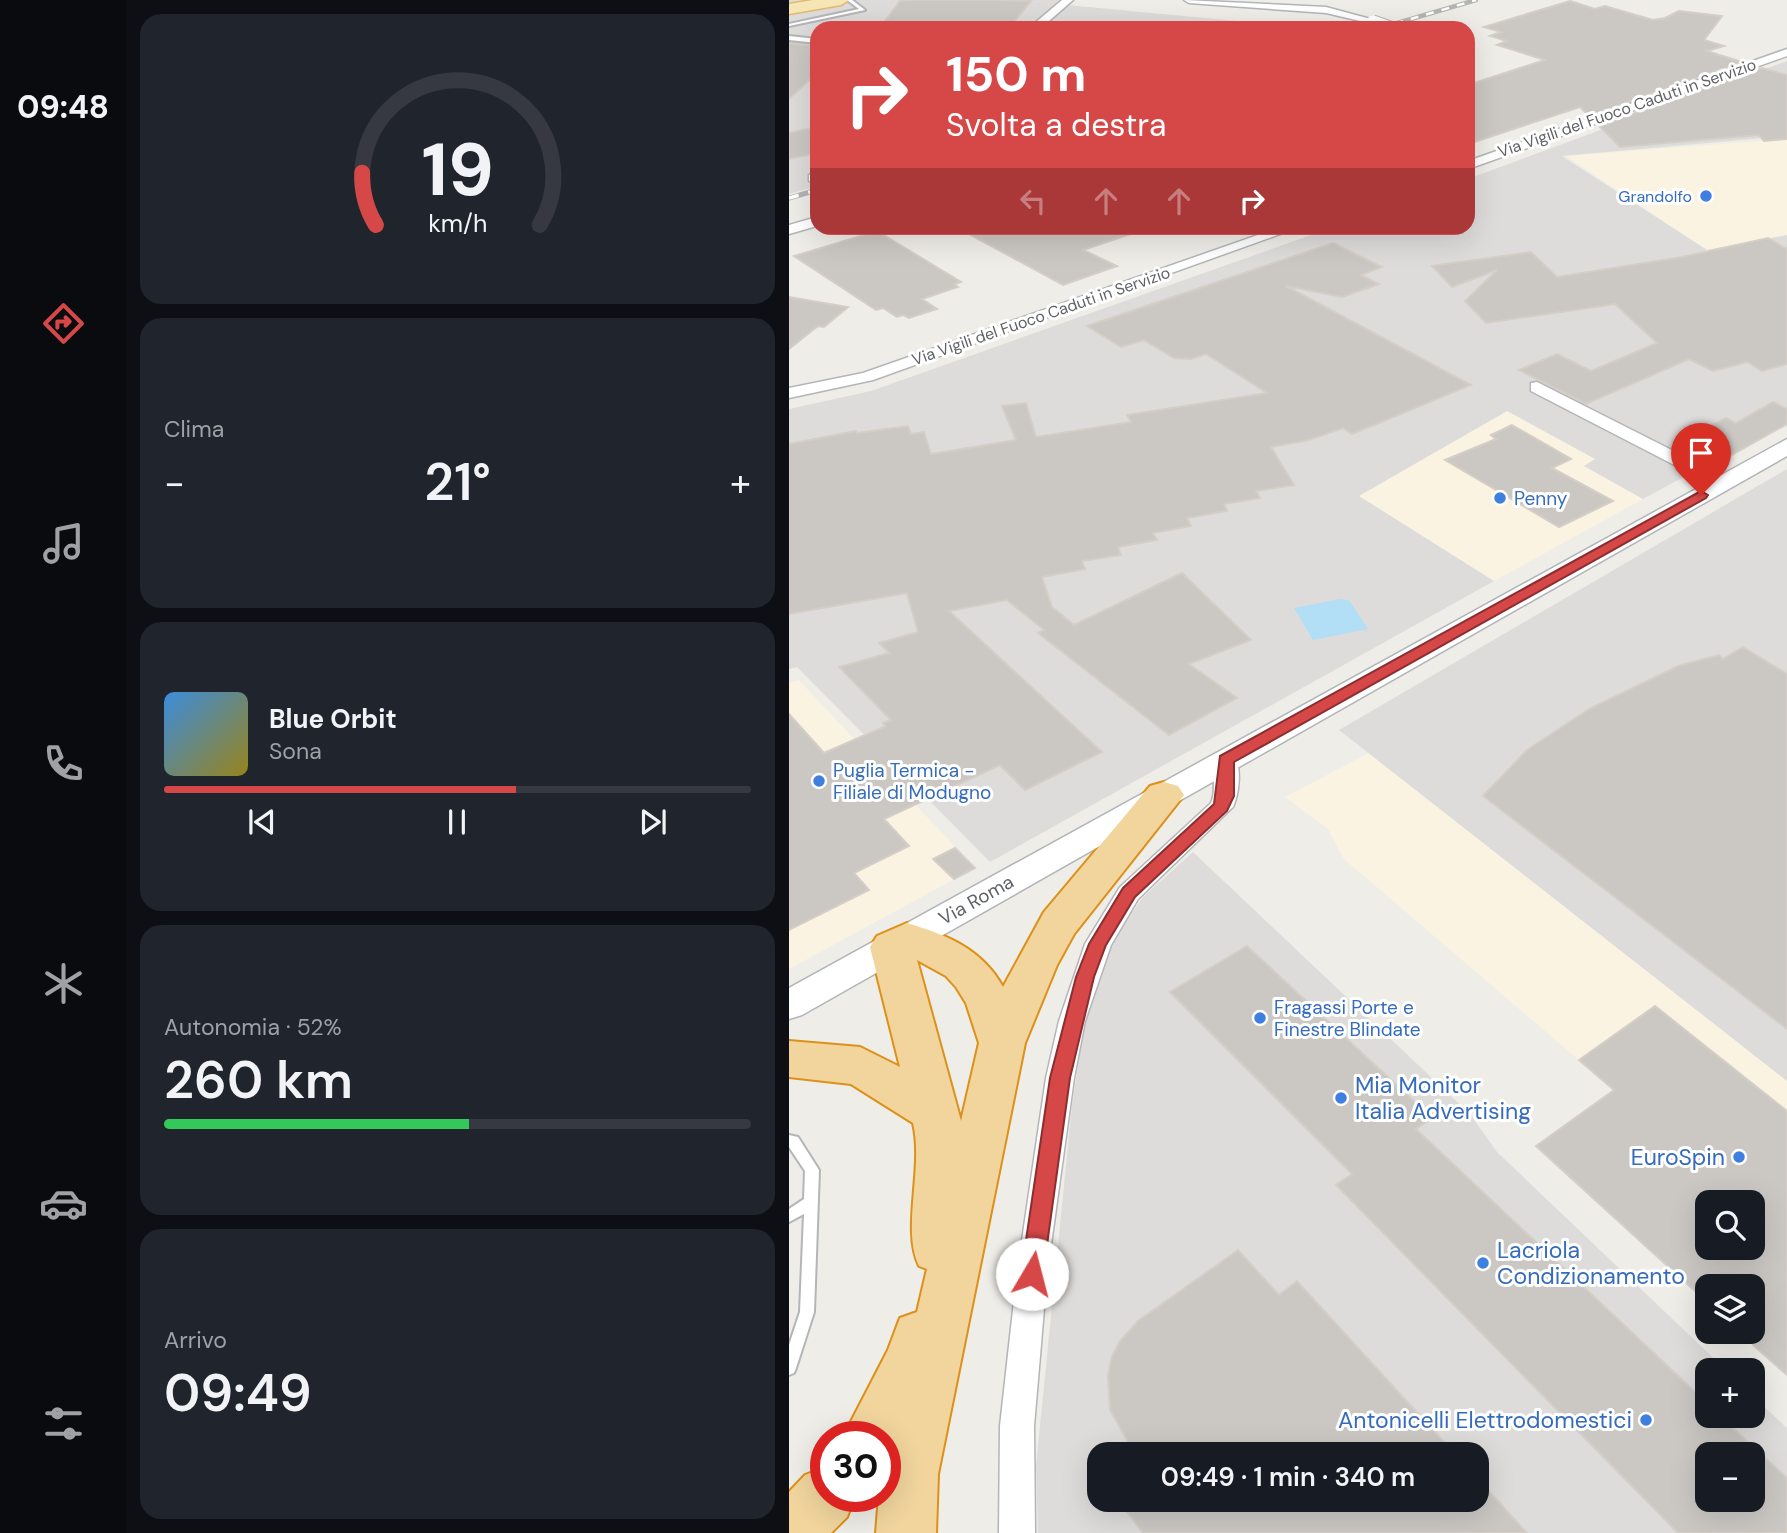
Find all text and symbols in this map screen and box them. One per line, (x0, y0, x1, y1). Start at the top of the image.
text: 150 m (946, 42, 1086, 106)
icon: right (831, 49, 922, 140)
street label: Via Vigili del Fuoco Caduti in Servizio (1495, 54, 1759, 162)
text: 09:48 (17, 86, 109, 128)
text: Svolta a destra (946, 104, 1167, 146)
text: 19 (421, 123, 494, 218)
icon: left (1014, 182, 1052, 220)
icon: ahead (1087, 182, 1125, 220)
icon: ahead (1160, 182, 1198, 220)
icon: right (1233, 182, 1271, 220)
place label: Grandolfo (1618, 186, 1692, 207)
marker: Grandolfo (1698, 188, 1714, 204)
text: km/h (428, 207, 487, 240)
street label: Via Vigili del Fuoco Caduti in Servizio (909, 262, 1173, 370)
icon: directions (39, 299, 88, 348)
text: Clima (164, 414, 224, 444)
pin (1671, 423, 1731, 495)
icon: arrive (1682, 434, 1720, 472)
text: 21° (424, 448, 491, 516)
text: − (164, 458, 185, 508)
text: + (730, 458, 751, 508)
place label: Penny (1514, 486, 1568, 511)
marker: Penny (1492, 490, 1508, 506)
icon: music (39, 519, 88, 568)
text: Blue Orbit (269, 702, 397, 736)
text: Sona (269, 736, 322, 766)
icon: phone (39, 739, 88, 788)
place label: Puglia Termica - Filiale di Modugno (833, 758, 991, 805)
marker: Puglia Termica - Filiale di Modugno (811, 773, 827, 789)
icon: previous (243, 803, 281, 841)
icon: pause (438, 803, 476, 841)
icon: next (634, 803, 672, 841)
street label: Via Roma (934, 869, 1018, 931)
icon: climate (39, 959, 88, 1008)
place label: Fragassi Porte e Finestre Blindate (1274, 995, 1421, 1042)
marker: Fragassi Porte e Finestre Blindate (1252, 1010, 1268, 1026)
text: Autonomia · 52% (164, 1012, 342, 1042)
text: 260 km (164, 1046, 353, 1114)
place label: Mia Monitor Italia Advertising (1355, 1070, 1531, 1126)
marker: Mia Monitor Italia Advertising (1333, 1090, 1349, 1106)
place label: EuroSpin (1631, 1142, 1725, 1172)
marker: EuroSpin (1731, 1149, 1747, 1165)
icon: car (39, 1179, 88, 1228)
map controls (1695, 1190, 1765, 1512)
button: search (1695, 1190, 1765, 1260)
place label: Lacriola Condizionamento (1497, 1235, 1685, 1291)
position arrow (995, 1237, 1069, 1311)
marker: Lacriola Condizionamento (1475, 1255, 1491, 1271)
button: layers (1695, 1274, 1765, 1344)
text: Arrivo (164, 1325, 227, 1355)
button: + (1695, 1358, 1765, 1428)
text: 09:49 (164, 1359, 312, 1427)
icon: filters (39, 1399, 88, 1448)
place label: Antonicelli Elettrodomestici (1338, 1405, 1632, 1435)
marker: Antonicelli Elettrodomestici (1638, 1412, 1654, 1428)
speed limit sign: 30 (810, 1421, 901, 1512)
button: − (1695, 1442, 1765, 1512)
text: 09:49 · 1 min · 340 m (1161, 1460, 1415, 1494)

